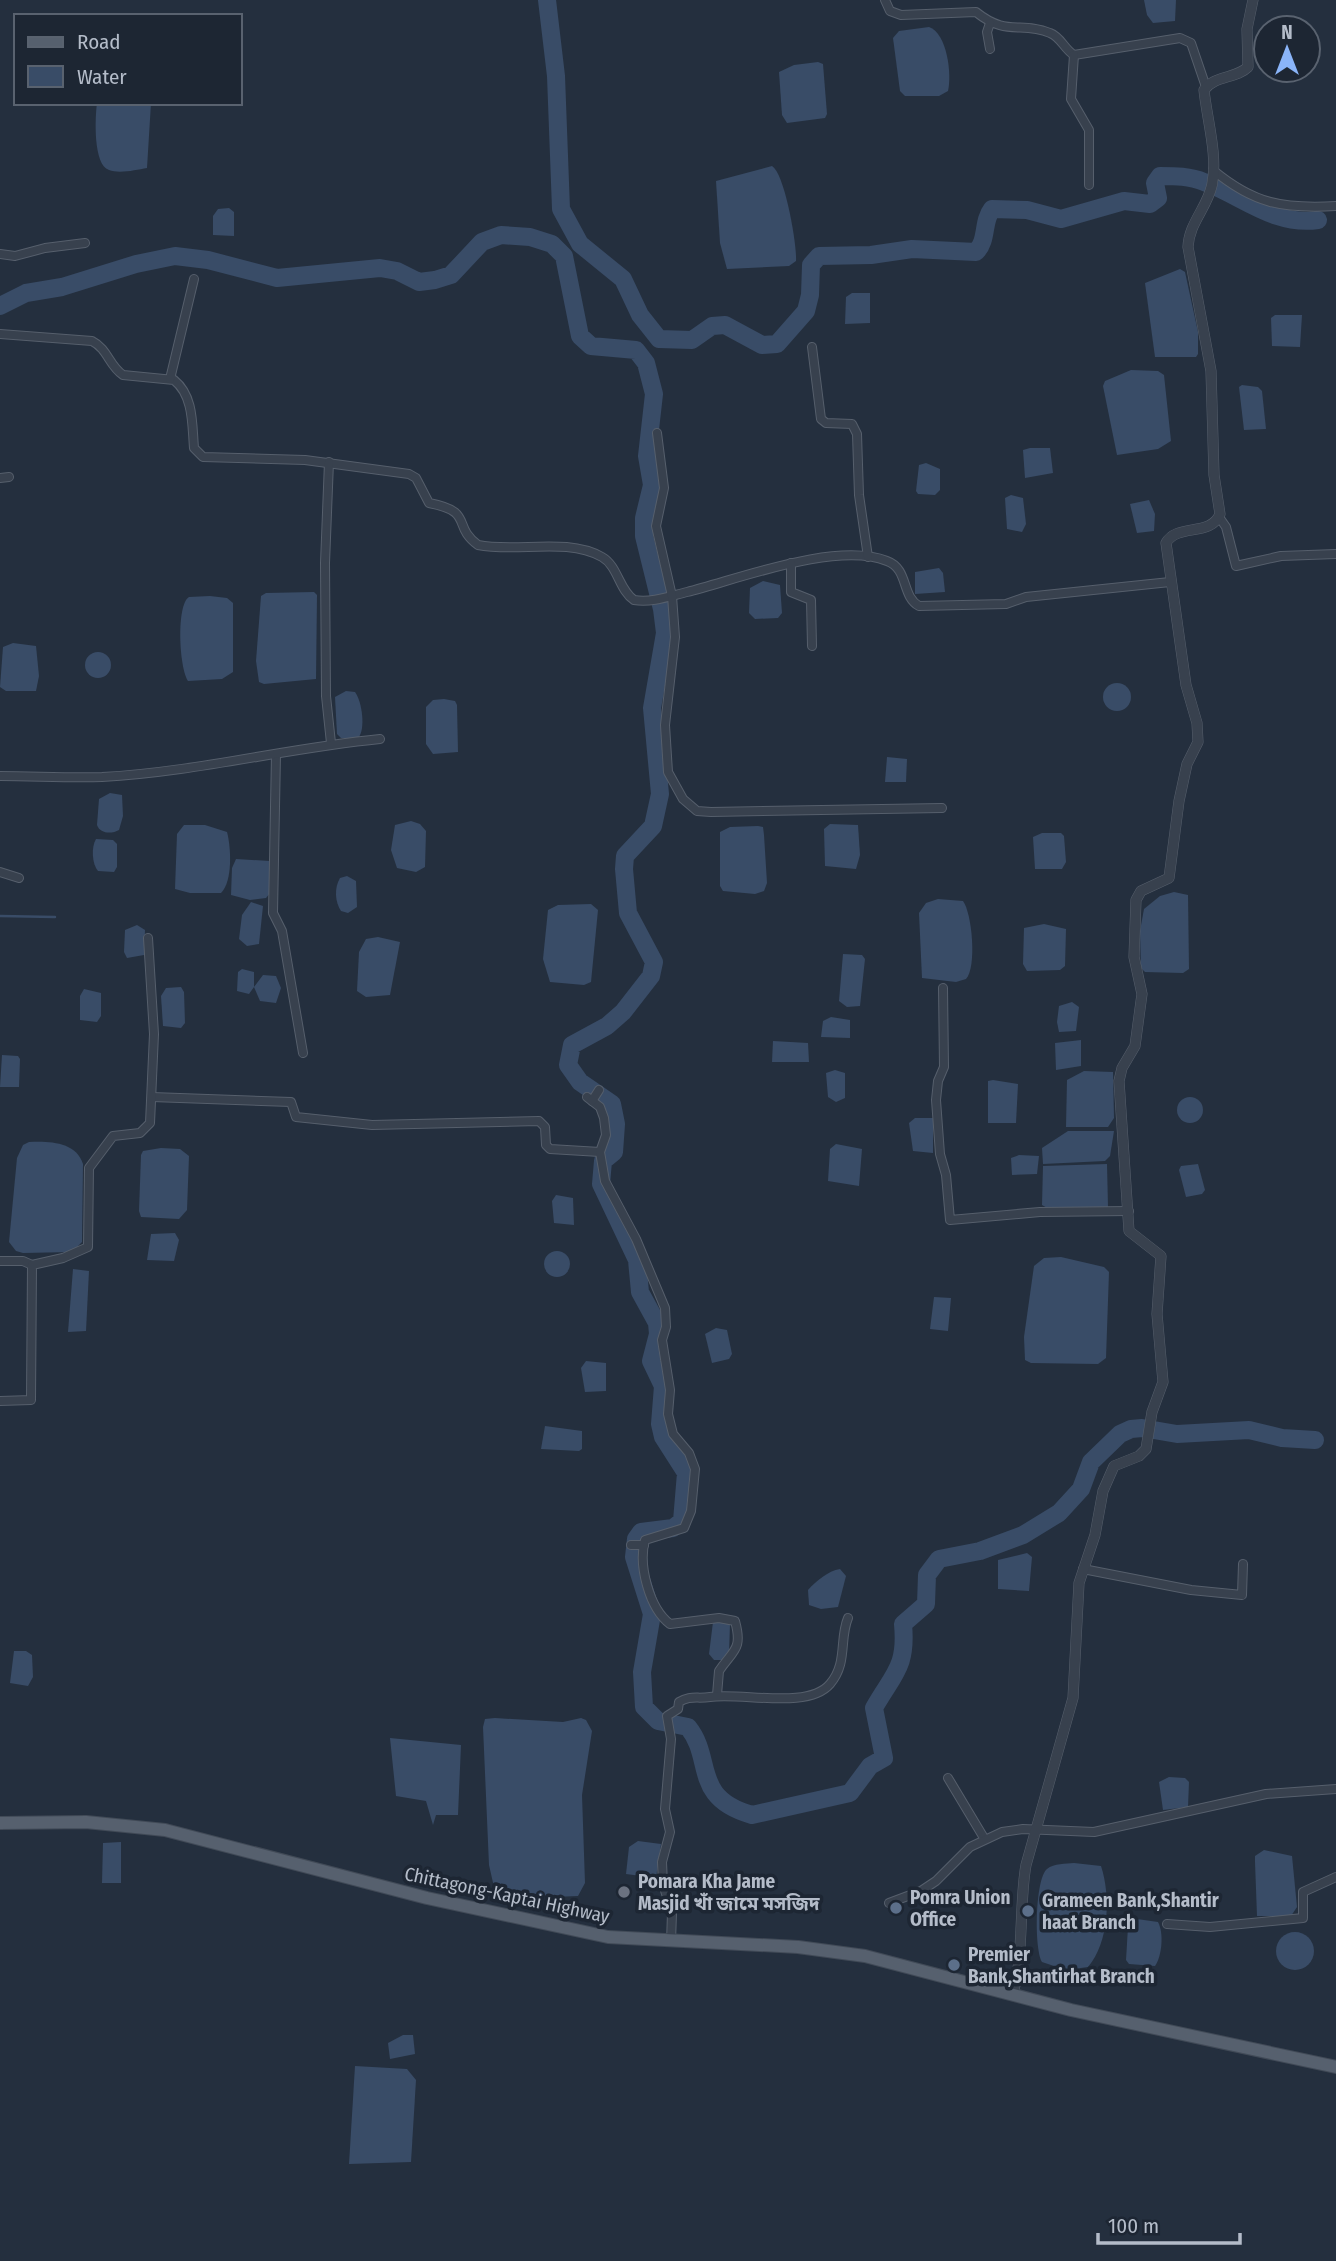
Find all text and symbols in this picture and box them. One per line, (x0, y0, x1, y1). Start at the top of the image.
legend (14, 14, 242, 105)
north arrow (1252, 14, 1322, 84)
text: N (1281, 21, 1293, 44)
text: Road (77, 29, 121, 55)
text: Water (77, 64, 127, 90)
street label: Chittagong-Kaptai Highway (402, 1862, 612, 1928)
place label: Pomara Kha Jame Masjid খাঁ জামে মসজিদ (638, 1870, 820, 1915)
marker: Pomara Kha Jame Masjid খাঁ জামে মসজিদ (616, 1884, 632, 1900)
place label: Pomra Union Office (910, 1886, 1010, 1931)
place label: Grameen Bank,Shantir haat Branch (1042, 1889, 1220, 1934)
marker: Pomra Union Office (888, 1900, 904, 1916)
marker: Grameen Bank,Shantir haat Branch (1020, 1903, 1036, 1919)
place label: Premier Bank,Shantirhat Branch (968, 1943, 1155, 1988)
marker: Premier Bank,Shantirhat Branch (946, 1957, 962, 1973)
scale bar (1098, 2202, 1240, 2246)
text: 100 m (1108, 2213, 1159, 2239)

